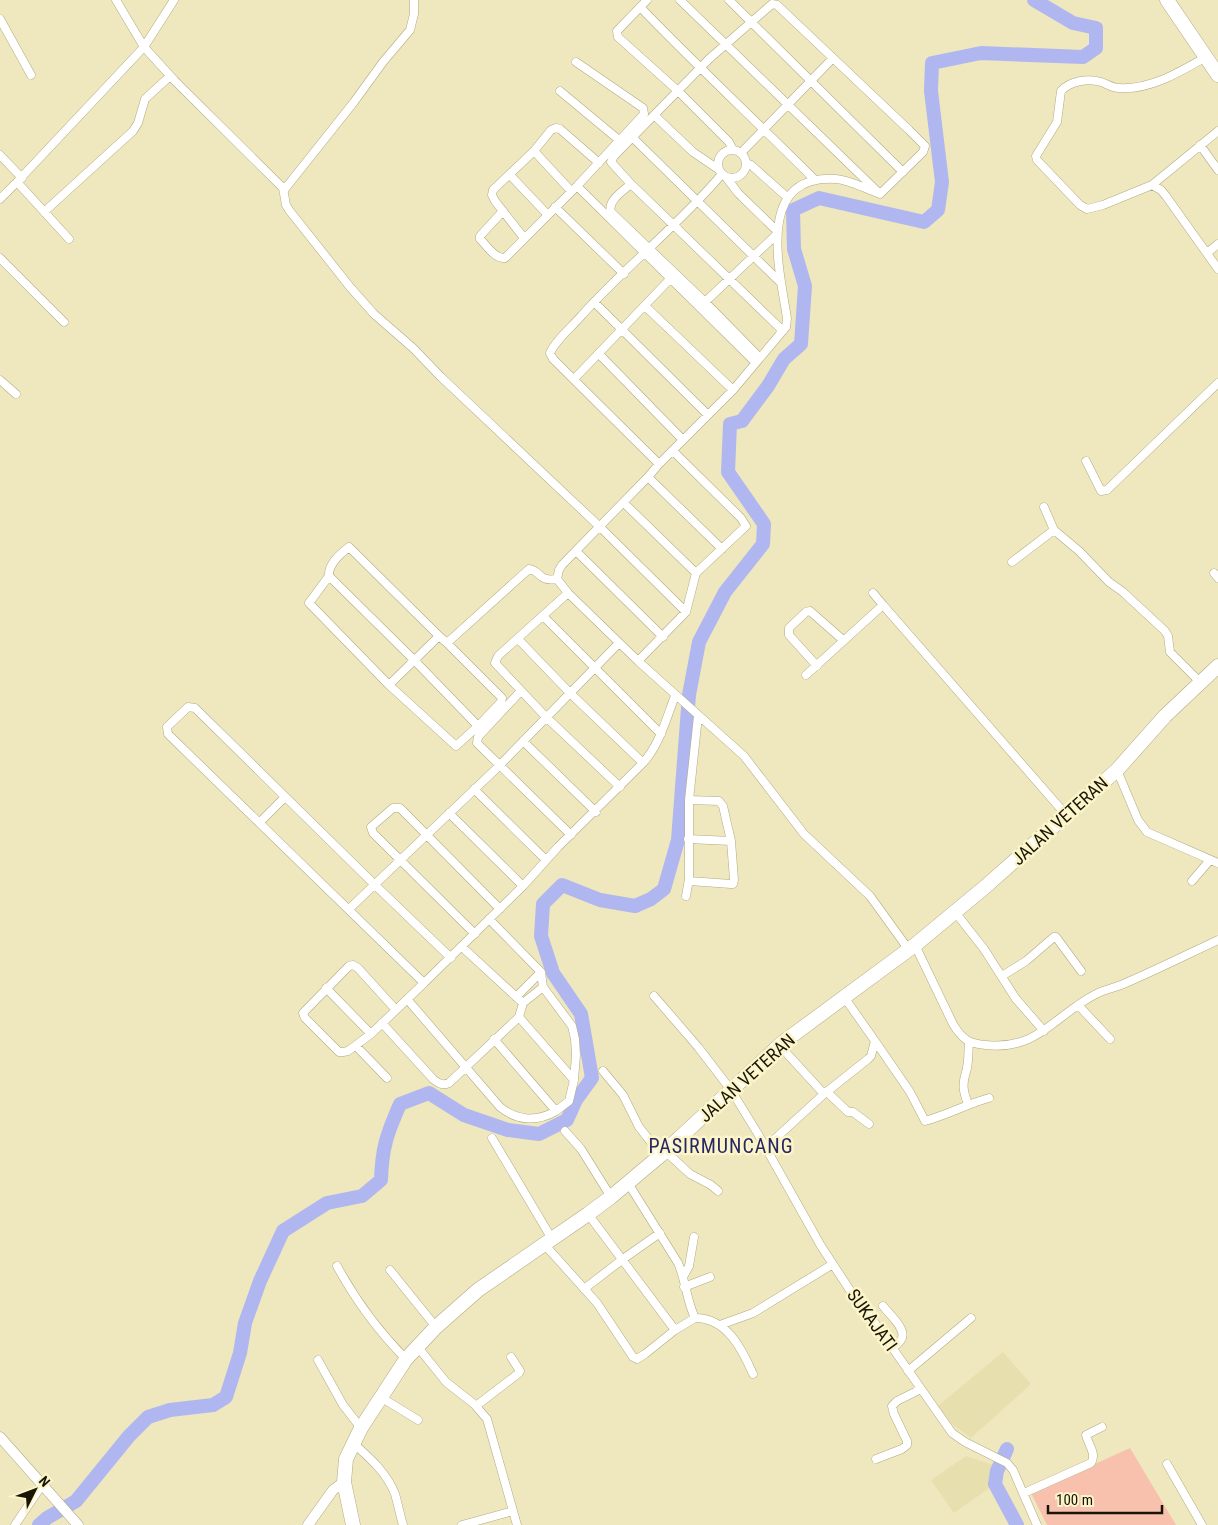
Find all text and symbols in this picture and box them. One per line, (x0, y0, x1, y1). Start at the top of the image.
street label: JALAN VETERAN (1007, 772, 1112, 869)
street label: JALAN VETERAN (694, 1029, 799, 1126)
district label: PASIRMUNCANG (648, 1134, 794, 1158)
street label: SUKAJATI (843, 1285, 902, 1355)
north arrow (10, 1465, 60, 1515)
text: N (36, 1473, 53, 1490)
scale bar (1048, 1482, 1162, 1514)
text: 100 m (1056, 1491, 1093, 1509)

